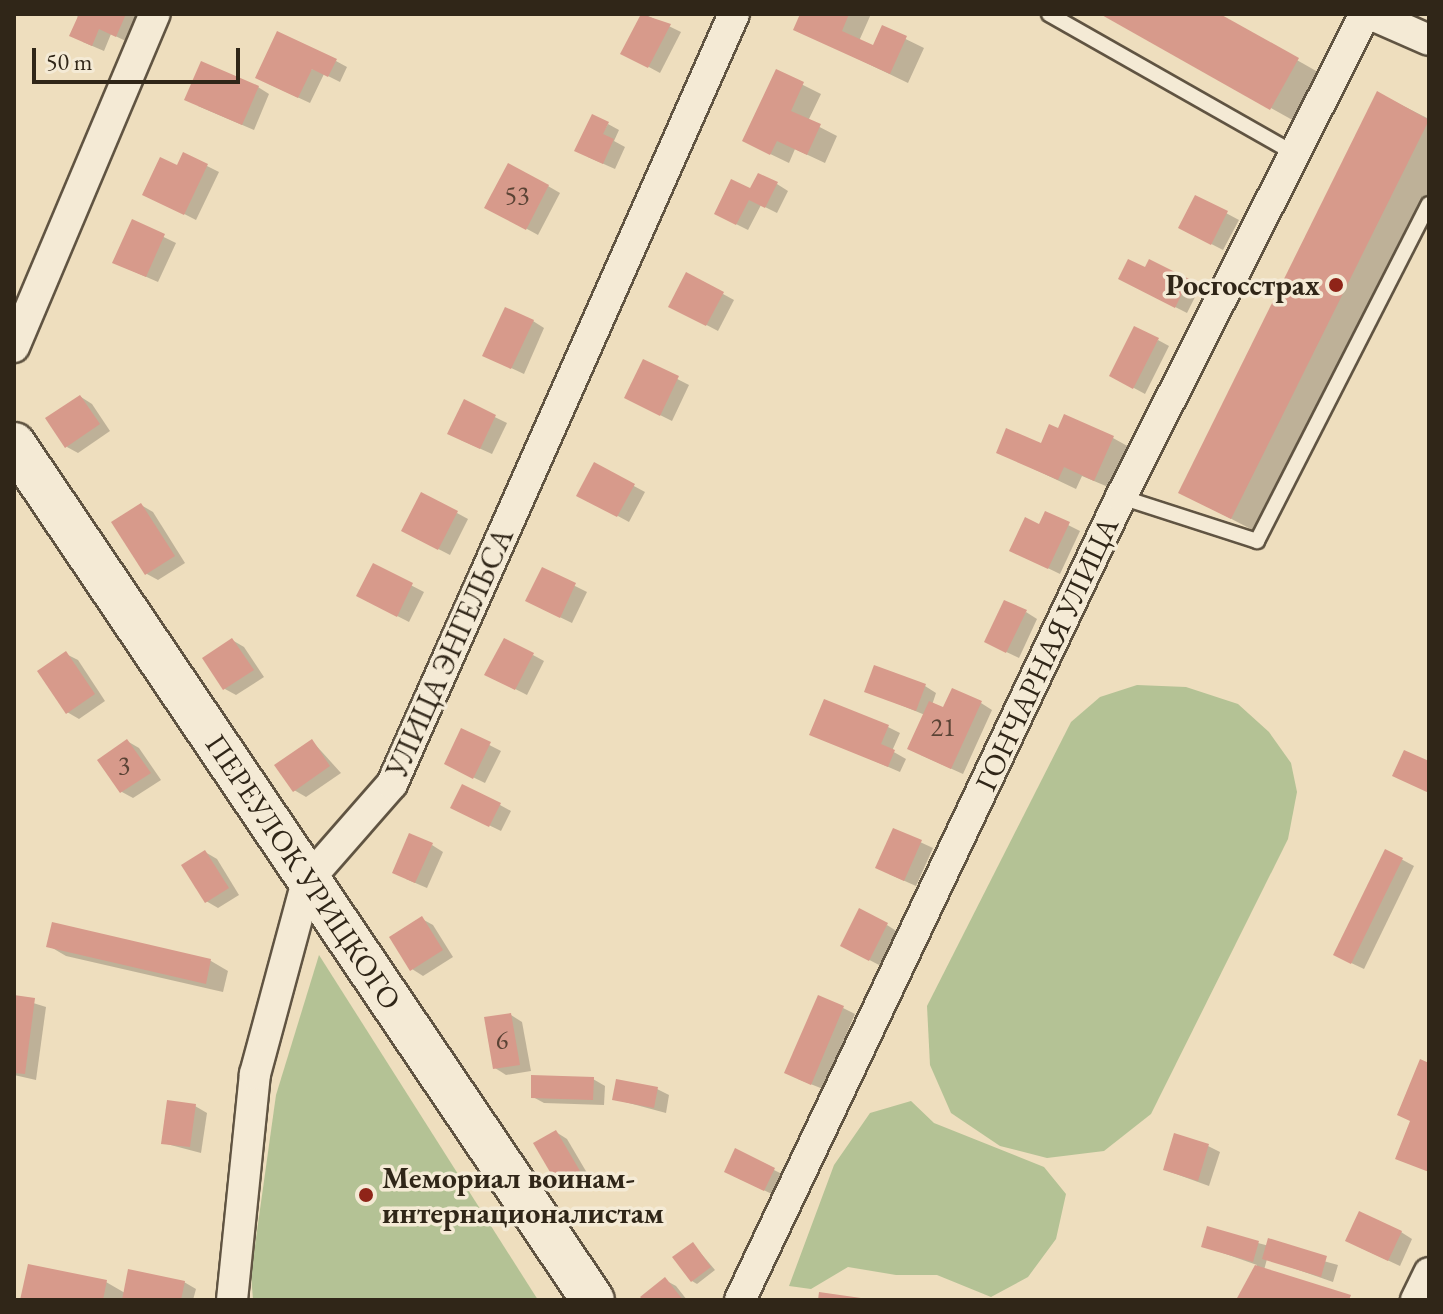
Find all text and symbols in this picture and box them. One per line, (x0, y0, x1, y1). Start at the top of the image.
scale bar (36, 32, 244, 82)
text: 50 m (46, 46, 93, 77)
house number: 53 (505, 180, 529, 212)
place label: Росгосстрах (1166, 267, 1320, 303)
marker: Росгосстрах (1327, 276, 1345, 294)
street label: ГОНЧАРНАЯ УЛИЦА (968, 512, 1126, 796)
street label: УЛИЦА ЭНГЕЛЬСА (379, 523, 521, 783)
house number: 21 (931, 712, 955, 744)
street label: ПЕРЕУЛОК УРИЦКОГО (197, 727, 409, 1017)
house number: 3 (118, 750, 130, 782)
house number: 6 (496, 1025, 508, 1057)
place label: Мемориал воинам- интернационалистам (382, 1160, 664, 1230)
marker: Мемориал воинам- интернационалистам (357, 1186, 375, 1204)

